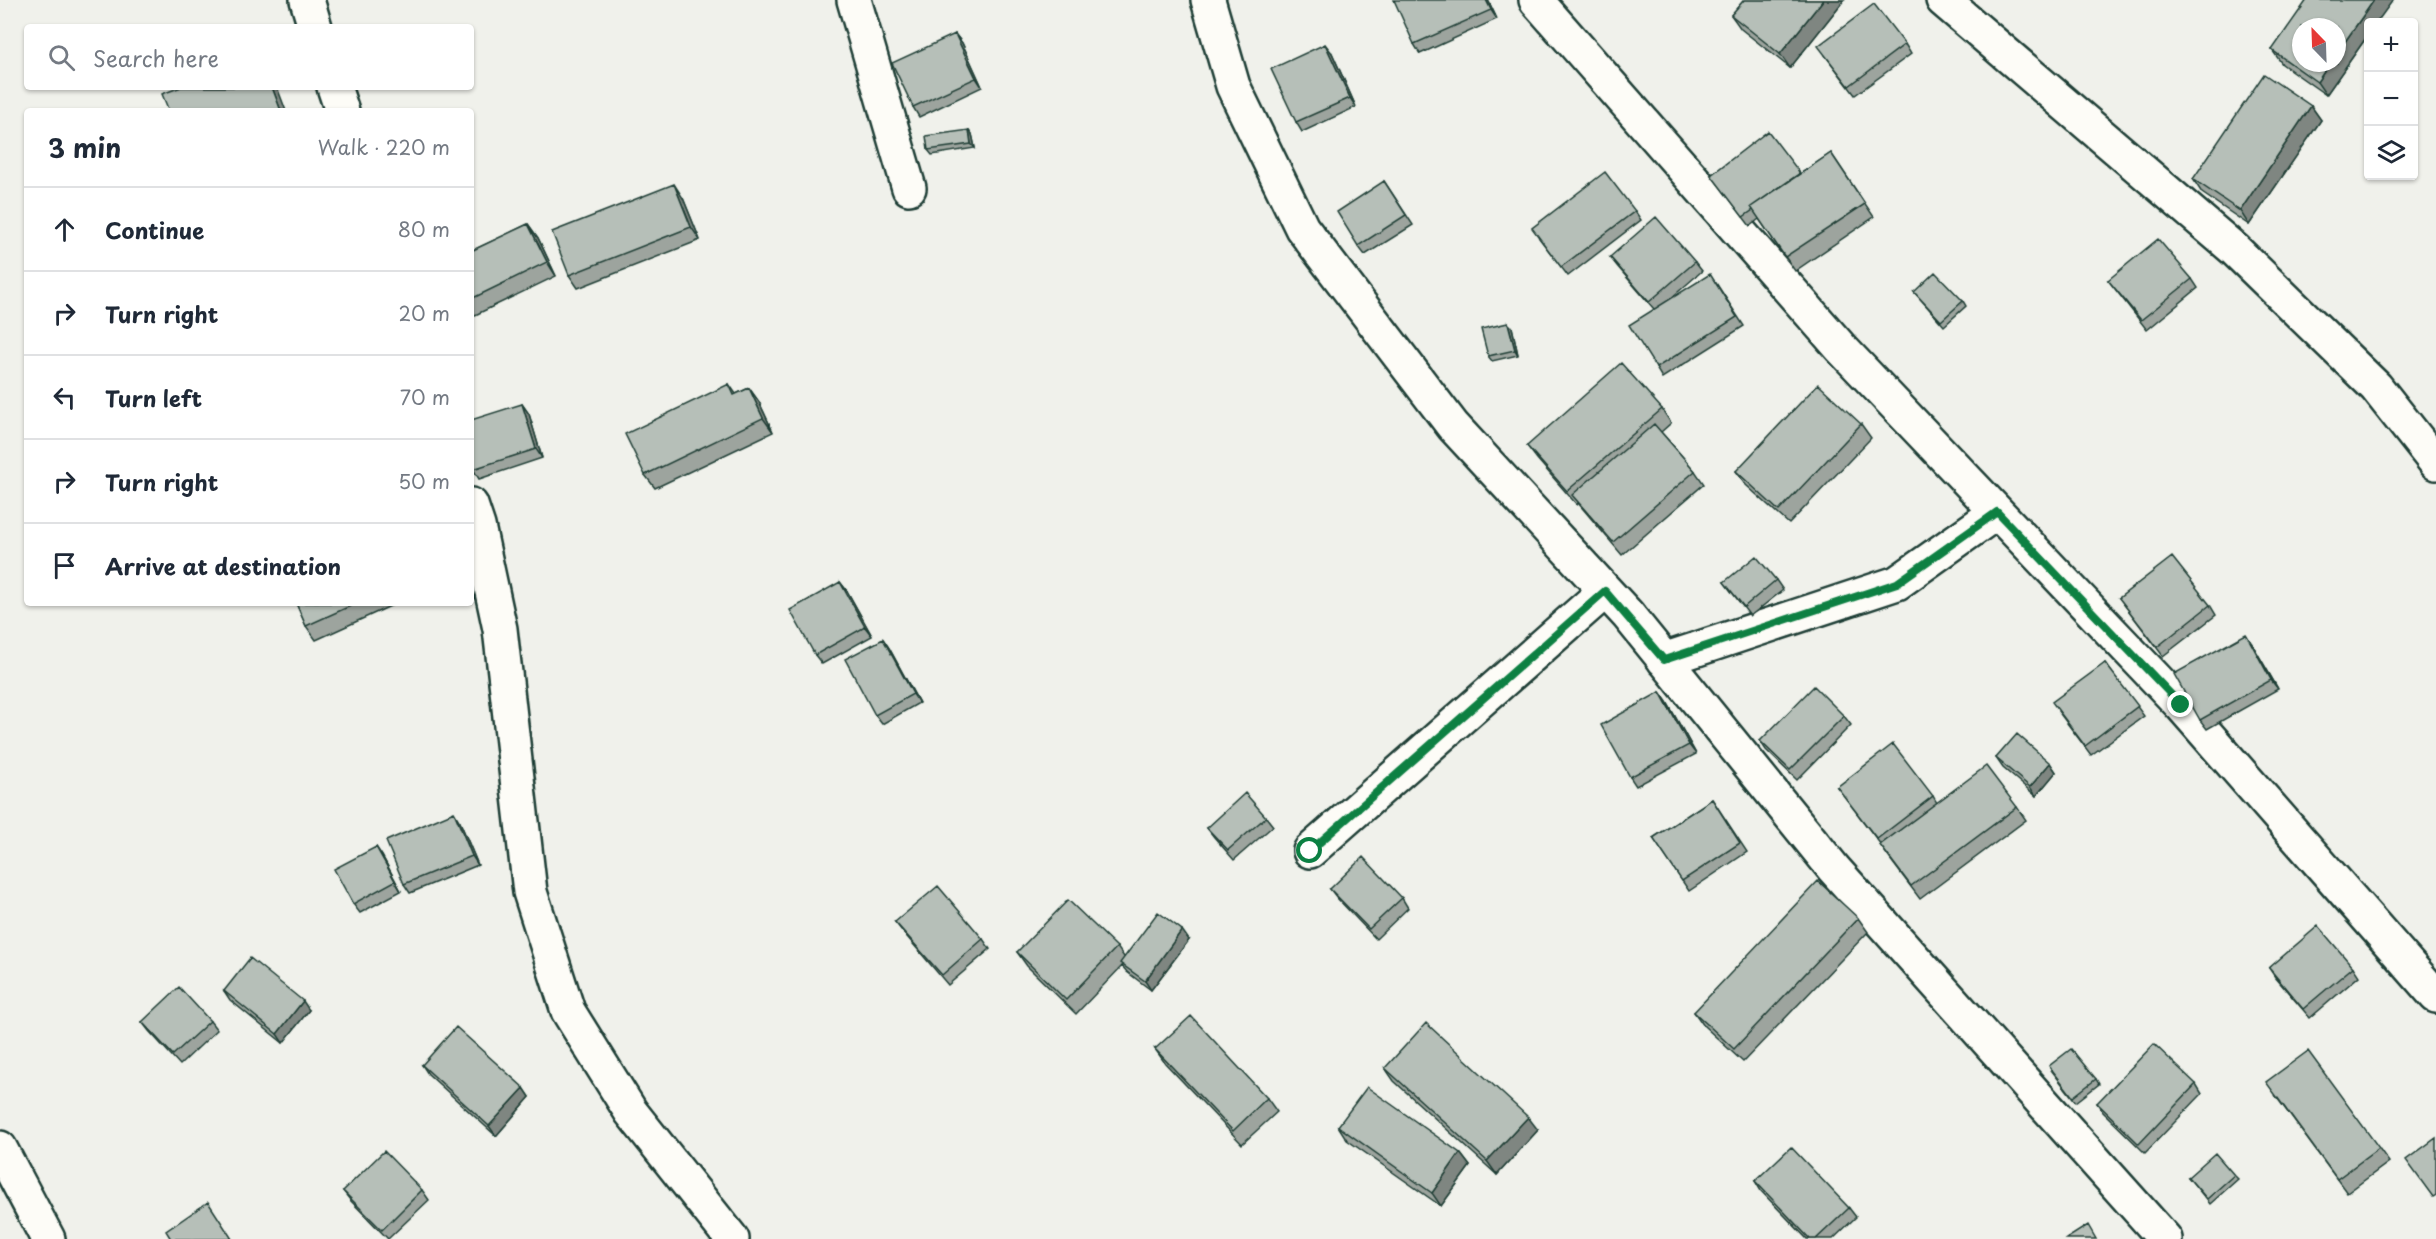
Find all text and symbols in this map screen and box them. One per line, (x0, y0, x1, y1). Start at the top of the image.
north arrow (2292, 18, 2346, 72)
map controls (2364, 18, 2418, 180)
button: + (2364, 18, 2418, 72)
search box (24, 24, 474, 90)
icon: search (45, 41, 78, 74)
text: Search here (93, 41, 219, 74)
button: − (2364, 72, 2418, 126)
button: layers (2364, 126, 2418, 180)
text: 3 min (48, 128, 121, 167)
text: Walk · 220 m (318, 132, 450, 162)
icon: ahead (48, 213, 81, 246)
text: Continue (105, 213, 204, 246)
text: 80 m (398, 214, 450, 244)
icon: right (48, 297, 81, 330)
text: Turn right (105, 297, 218, 330)
text: 20 m (398, 298, 450, 328)
icon: left (48, 381, 81, 414)
text: Turn left (105, 381, 202, 414)
text: 70 m (400, 382, 450, 412)
icon: right (48, 465, 81, 498)
text: Turn right (105, 465, 218, 498)
text: 50 m (398, 466, 450, 496)
icon: arrive (48, 549, 81, 582)
text: Arrive at destination (105, 549, 341, 582)
route end (2167, 691, 2193, 717)
route start (1296, 837, 1322, 863)

